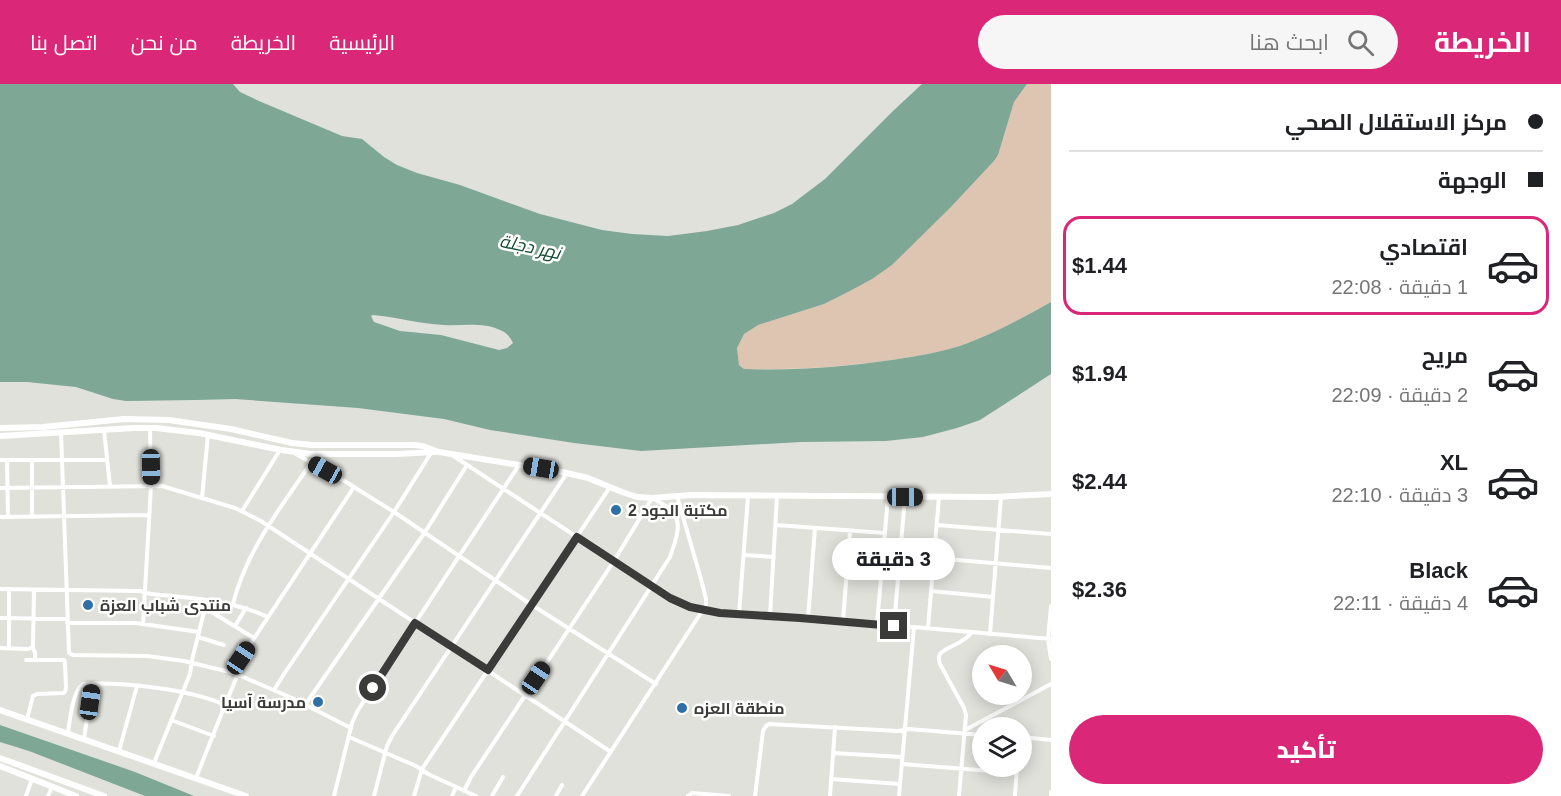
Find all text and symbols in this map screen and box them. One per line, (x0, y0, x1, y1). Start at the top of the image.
search box (978, 15, 1398, 69)
icon: search (1344, 26, 1377, 59)
text: الخريطة (1434, 27, 1531, 58)
text: ابحث هنا (1249, 30, 1329, 55)
text: اتصل بنا (30, 31, 98, 54)
text: من نحن (131, 31, 198, 54)
text: الخريطة (231, 31, 296, 54)
text: الرئيسية (329, 31, 395, 54)
text: مركز الاستقلال الصحي (1285, 110, 1507, 135)
text: الوجهة (1438, 168, 1507, 193)
water label: نهر دجلة (498, 231, 564, 265)
text: اقتصادي (1379, 235, 1468, 260)
icon: car (1486, 239, 1540, 293)
text: $1.44 (1072, 253, 1127, 278)
text: 1 دقيقة · 22:08 (1331, 276, 1468, 298)
text: مريح (1422, 343, 1468, 368)
icon: car (1486, 347, 1540, 401)
text: $1.94 (1072, 361, 1127, 386)
text: 2 دقيقة · 22:09 (1331, 384, 1468, 406)
car (142, 449, 160, 485)
text: XL (1440, 450, 1468, 475)
car (305, 453, 345, 487)
icon: car (1486, 455, 1540, 509)
car (522, 456, 560, 480)
text: $2.44 (1072, 469, 1127, 494)
text: 3 دقيقة · 22:10 (1331, 484, 1468, 506)
car (887, 488, 923, 506)
place label: مكتبة الجود 2 (628, 502, 728, 520)
marker: مكتبة الجود 2 (609, 503, 623, 517)
callout: 3 دقيقة (832, 539, 956, 581)
text: 3 دقيقة (856, 548, 931, 570)
text: Black (1409, 558, 1468, 583)
icon: car (1486, 563, 1540, 617)
text: $2.36 (1072, 577, 1127, 602)
text: 4 دقيقة · 22:11 (1333, 592, 1468, 614)
place label: منتدى شباب العزة (100, 597, 231, 615)
marker: منتدى شباب العزة (81, 598, 95, 612)
route end (880, 612, 907, 639)
car (223, 638, 259, 678)
north arrow (972, 645, 1032, 705)
map controls (972, 645, 1032, 777)
car (518, 658, 554, 698)
route start (359, 674, 386, 701)
car (79, 683, 101, 721)
place label: مدرسة آسيا (221, 693, 306, 712)
marker: مدرسة آسيا (311, 695, 325, 709)
place label: منطقة العزه (694, 700, 784, 718)
marker: منطقة العزه (675, 701, 689, 715)
button: تأكيد (1069, 715, 1543, 784)
button: layers (972, 717, 1032, 777)

